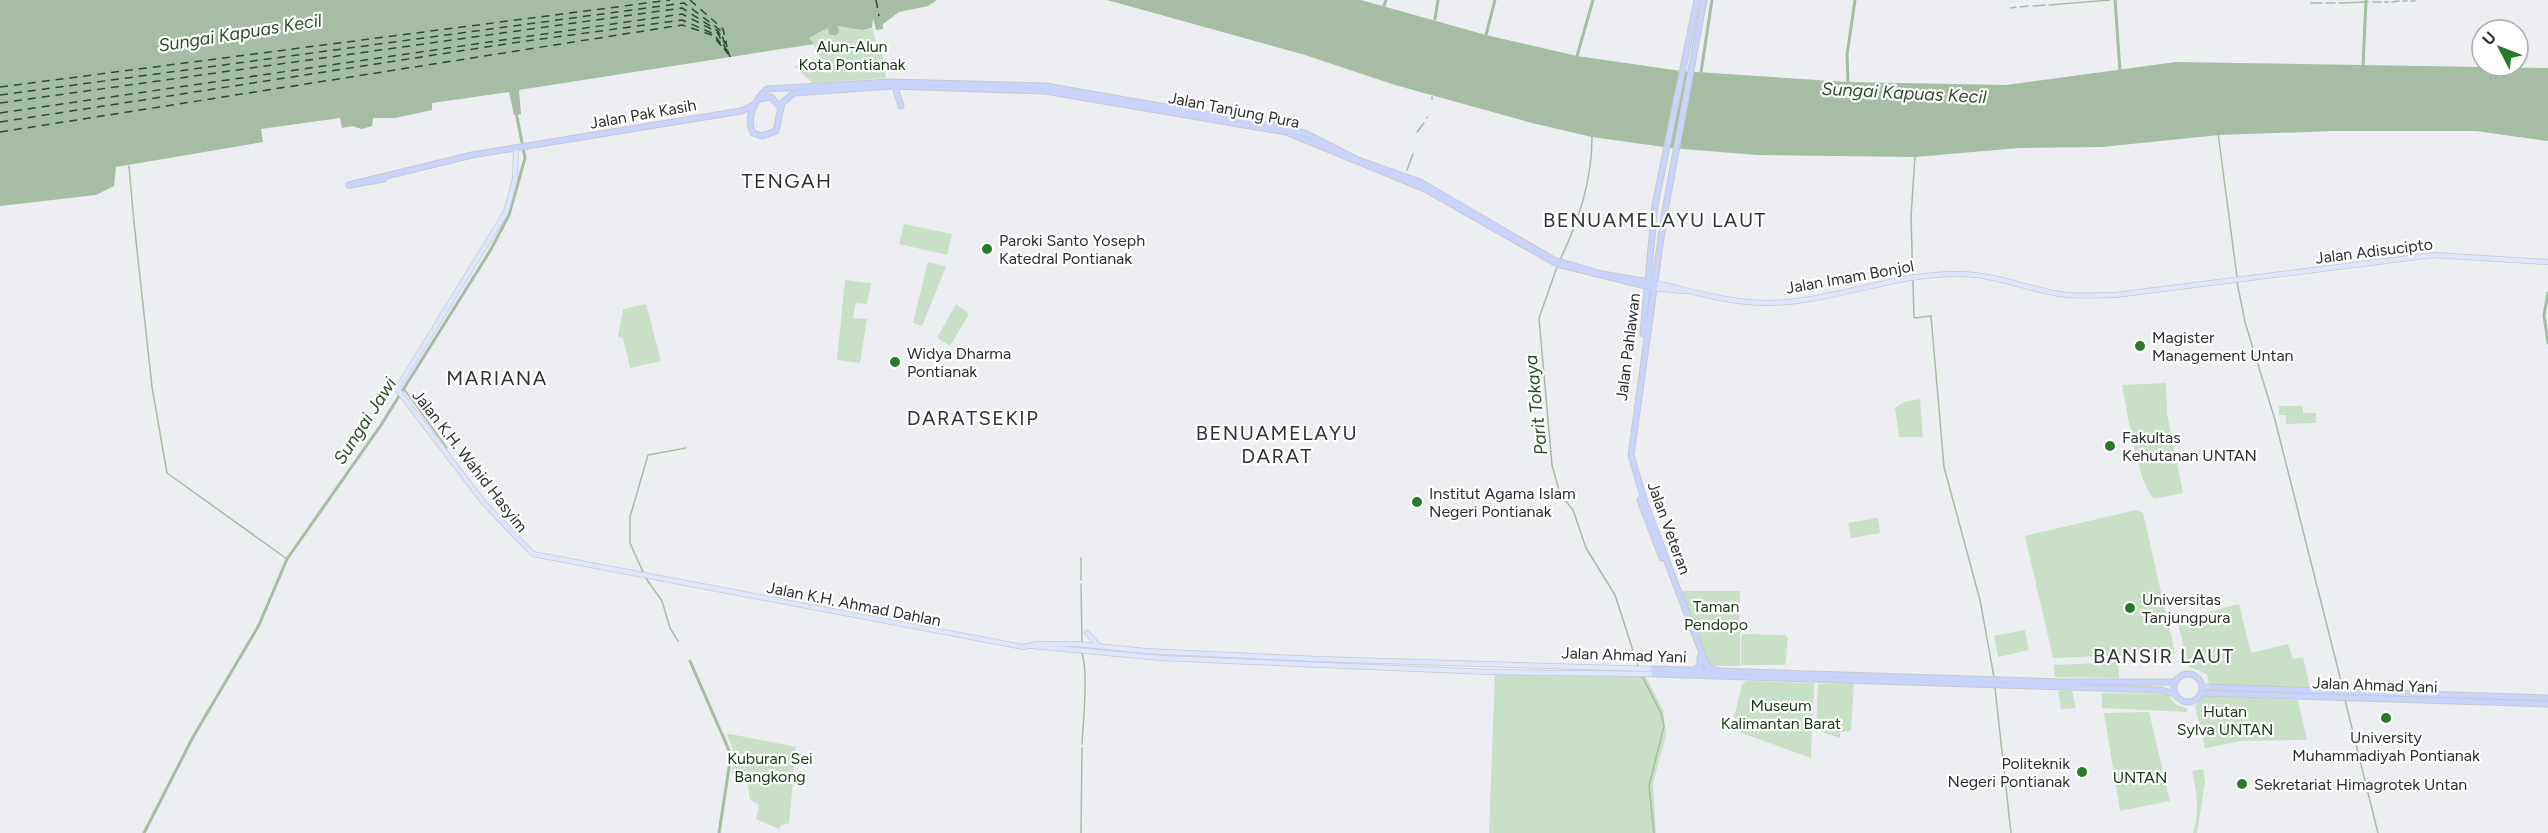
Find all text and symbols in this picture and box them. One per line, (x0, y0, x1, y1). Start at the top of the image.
water label: Sungai Kapuas Kecil (157, 9, 324, 57)
north arrow (2470, 18, 2530, 78)
text: U (2478, 28, 2500, 49)
park label: Alun-Alun Kota Pontianak (798, 37, 906, 74)
water label: Sungai Kapuas Kecil (1821, 78, 1988, 108)
street label: Jalan Tanjung Pura (1167, 88, 1301, 132)
street label: Jalan Pak Kasih (588, 95, 698, 133)
district label: TENGAH (742, 169, 833, 193)
district label: BENUAMELAYU LAUT (1543, 208, 1767, 232)
place label: Paroki Santo Yoseph Katedral Pontianak (999, 231, 1145, 268)
street label: Jalan Adisucipto (2314, 234, 2434, 268)
marker: Paroki Santo Yoseph Katedral Pontianak (980, 242, 994, 256)
street label: Jalan Imam Bonjol (1784, 256, 1916, 298)
street label: Jalan Pahlawan (1612, 292, 1644, 402)
place label: Magister Management Untan (2152, 328, 2294, 365)
marker: Magister Management Untan (2133, 339, 2147, 353)
place label: Widya Dharma Pontianak (907, 344, 1011, 381)
water label: Parit Tokaya (1520, 353, 1552, 456)
marker: Widya Dharma Pontianak (888, 355, 902, 369)
district label: MARIANA (446, 366, 548, 390)
water label: Sungai Jawi (329, 373, 402, 469)
street label: Jalan K.H. Wahid Hasyim (408, 386, 532, 536)
district label: DARATSEKIP (907, 406, 1039, 430)
district label: BENUAMELAYU DARAT (1196, 421, 1358, 468)
place label: Fakultas Kehutanan UNTAN (2122, 428, 2257, 465)
marker: Fakultas Kehutanan UNTAN (2103, 439, 2117, 453)
street label: Jalan Veteran (1643, 479, 1695, 577)
place label: Institut Agama Islam Negeri Pontianak (1429, 484, 1576, 521)
marker: Institut Agama Islam Negeri Pontianak (1410, 495, 1424, 509)
street label: Jalan K.H. Ahmad Dahlan (765, 578, 943, 630)
place label: Universitas Tanjungpura (2142, 590, 2230, 627)
park label: Taman Pendopo (1684, 597, 1748, 634)
marker: Universitas Tanjungpura (2123, 601, 2137, 615)
street label: Jalan Ahmad Yani (1561, 643, 1687, 667)
district label: BANSIR LAUT (2093, 644, 2235, 668)
street label: Jalan Ahmad Yani (2312, 673, 2438, 697)
park label: Museum Kalimantan Barat (1721, 696, 1841, 733)
park label: Hutan Sylva UNTAN (2177, 702, 2273, 739)
marker: University Muhammadiyah Pontianak (2379, 711, 2393, 725)
place label: University Muhammadiyah Pontianak (2292, 728, 2480, 765)
park label: Kuburan Sei Bangkong (727, 749, 813, 786)
place label: Politeknik Negeri Pontianak (1948, 754, 2070, 791)
marker: Politeknik Negeri Pontianak (2075, 765, 2089, 779)
park label: UNTAN (2113, 768, 2167, 787)
place label: Sekretariat Himagrotek Untan (2254, 775, 2467, 794)
marker: Sekretariat Himagrotek Untan (2235, 777, 2249, 791)

